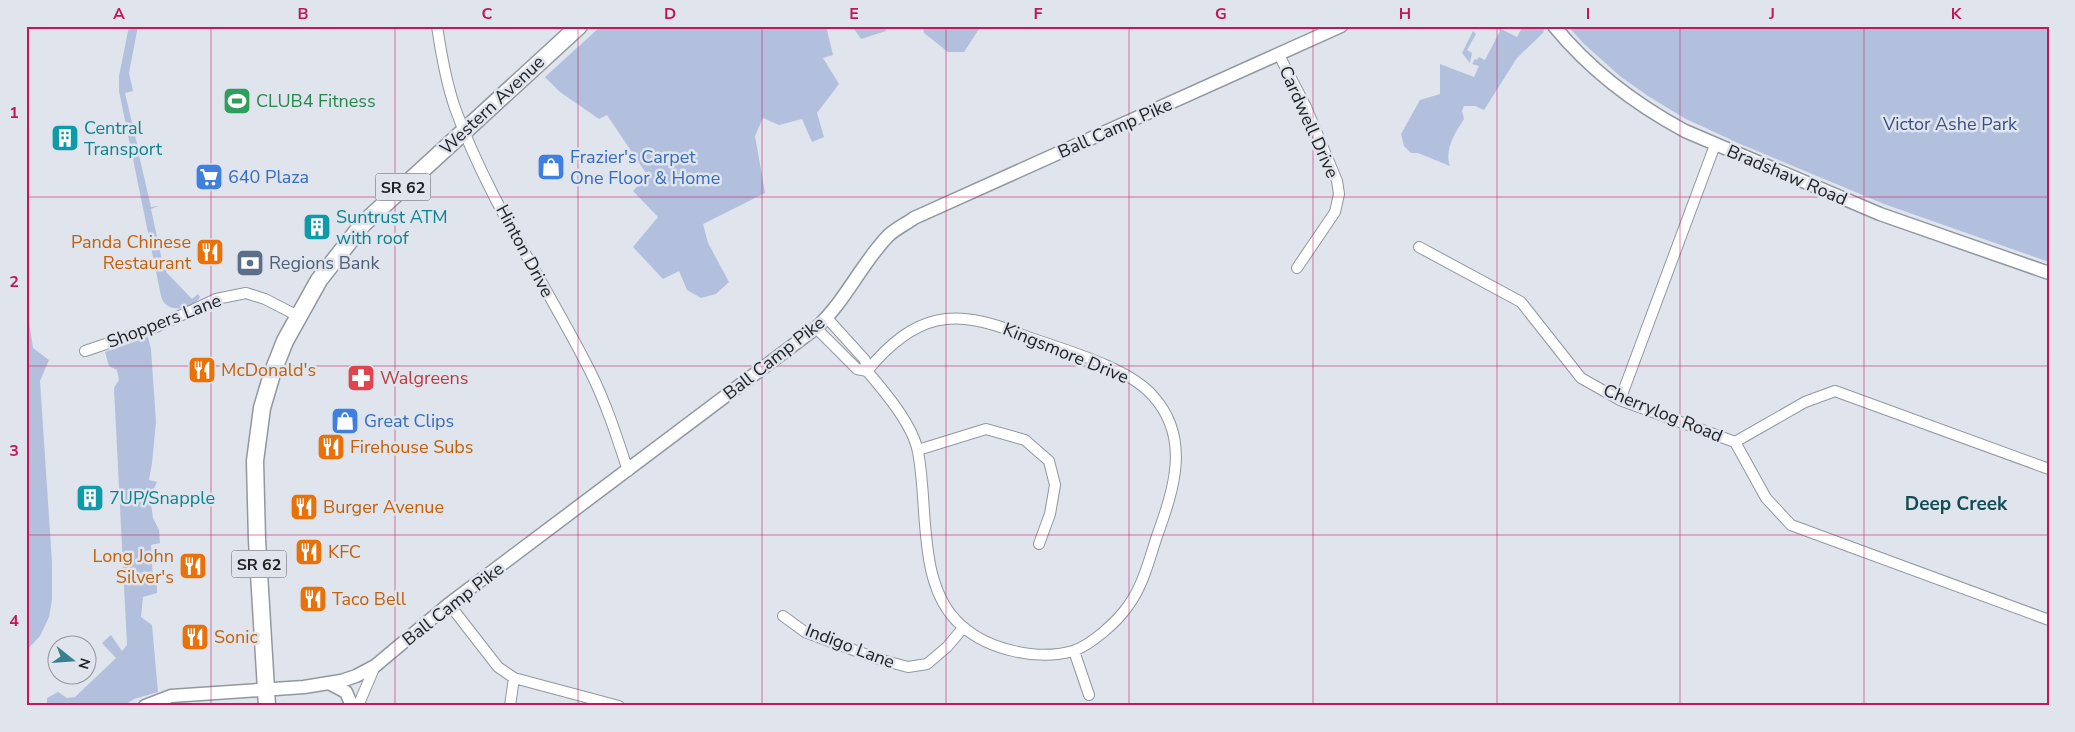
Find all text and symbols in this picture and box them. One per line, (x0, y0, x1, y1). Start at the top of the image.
text: A (113, 3, 125, 25)
text: B (297, 3, 309, 25)
text: C (482, 3, 493, 25)
text: D (664, 3, 676, 25)
text: E (849, 3, 859, 25)
text: F (1034, 3, 1043, 25)
text: G (1215, 3, 1227, 25)
text: H (1399, 3, 1411, 25)
text: I (1586, 3, 1590, 25)
text: J (1768, 3, 1775, 25)
text: K (1951, 3, 1963, 25)
street label: Western Avenue (434, 50, 550, 160)
street label: Cardwell Drive (1273, 62, 1345, 182)
sports icon: CLUB4 Fitness (222, 86, 252, 116)
place label: CLUB4 Fitness (256, 89, 376, 113)
street label: Ball Camp Pike (1054, 92, 1176, 164)
text: 1 (9, 102, 19, 124)
park label: Victor Ashe Park (1882, 112, 2018, 136)
place label: Central Transport (84, 116, 163, 161)
building icon: Central Transport (50, 123, 80, 153)
street label: Bradshaw Road (1723, 139, 1851, 211)
place label: Frazier's Carpet One Floor & Home (570, 145, 720, 190)
shop icon: Frazier's Carpet One Floor & Home (536, 152, 566, 182)
supermarket icon: 640 Plaza (194, 162, 224, 192)
place label: 640 Plaza (228, 165, 309, 189)
road number: SR 62 (376, 173, 430, 200)
street label: Hinton Drive (490, 200, 560, 302)
place label: Suntrust ATM with roof (336, 205, 448, 250)
building icon: Suntrust ATM with roof (302, 212, 332, 242)
place label: Panda Chinese Restaurant (71, 230, 192, 275)
restaurant icon: Panda Chinese Restaurant (195, 237, 225, 267)
bank icon: Regions Bank (235, 248, 265, 278)
place label: Regions Bank (269, 251, 381, 275)
text: 2 (9, 271, 19, 293)
street label: Shoppers Lane (103, 288, 225, 354)
street label: Ball Camp Pike (718, 311, 830, 405)
street label: Kingsmore Drive (1000, 317, 1132, 389)
restaurant icon: McDonald's (187, 355, 217, 385)
place label: McDonald's (221, 358, 316, 382)
pharmacy icon: Walgreens (346, 363, 376, 393)
place label: Walgreens (380, 366, 468, 390)
street label: Cherrylog Road (1600, 378, 1726, 448)
shop icon: Great Clips (330, 406, 360, 436)
place label: Great Clips (364, 409, 454, 433)
restaurant icon: Firehouse Subs (316, 432, 346, 462)
place label: Firehouse Subs (350, 435, 473, 459)
text: 3 (9, 440, 19, 462)
building icon: 7UP/Snapple (75, 483, 105, 513)
place label: 7UP/Snapple (109, 486, 215, 510)
district label: Deep Creek (1905, 491, 2008, 517)
restaurant icon: Burger Avenue (289, 492, 319, 522)
place label: Burger Avenue (323, 495, 444, 519)
restaurant icon: KFC (294, 537, 324, 567)
place label: KFC (328, 540, 361, 564)
place label: Long John Silver's (93, 544, 174, 589)
road number: SR 62 (232, 550, 286, 578)
restaurant icon: Long John Silver's (178, 551, 208, 581)
street label: Ball Camp Pike (397, 557, 509, 651)
restaurant icon: Taco Bell (298, 584, 328, 614)
place label: Taco Bell (332, 587, 407, 611)
text: 4 (9, 610, 19, 632)
street label: Indigo Lane (802, 618, 898, 674)
restaurant icon: Sonic (180, 622, 210, 652)
place label: Sonic (214, 625, 258, 649)
north arrow (48, 634, 98, 684)
text: N (73, 656, 95, 671)

